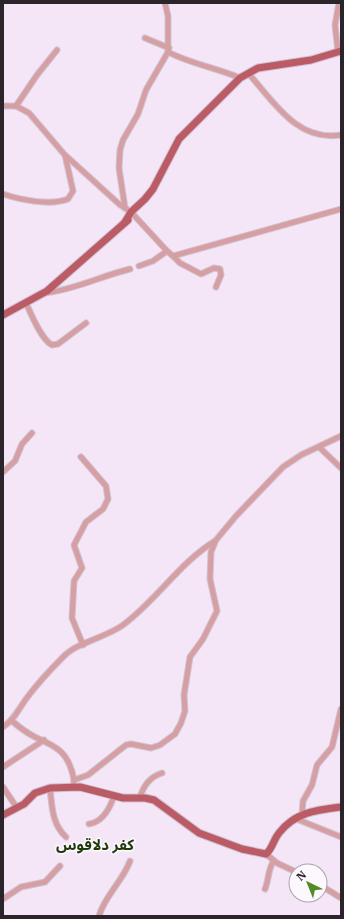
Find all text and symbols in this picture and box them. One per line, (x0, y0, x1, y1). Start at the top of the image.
district label: كفر دلاقوس (56, 835, 134, 854)
north arrow (288, 863, 328, 903)
text: N (293, 867, 309, 884)

